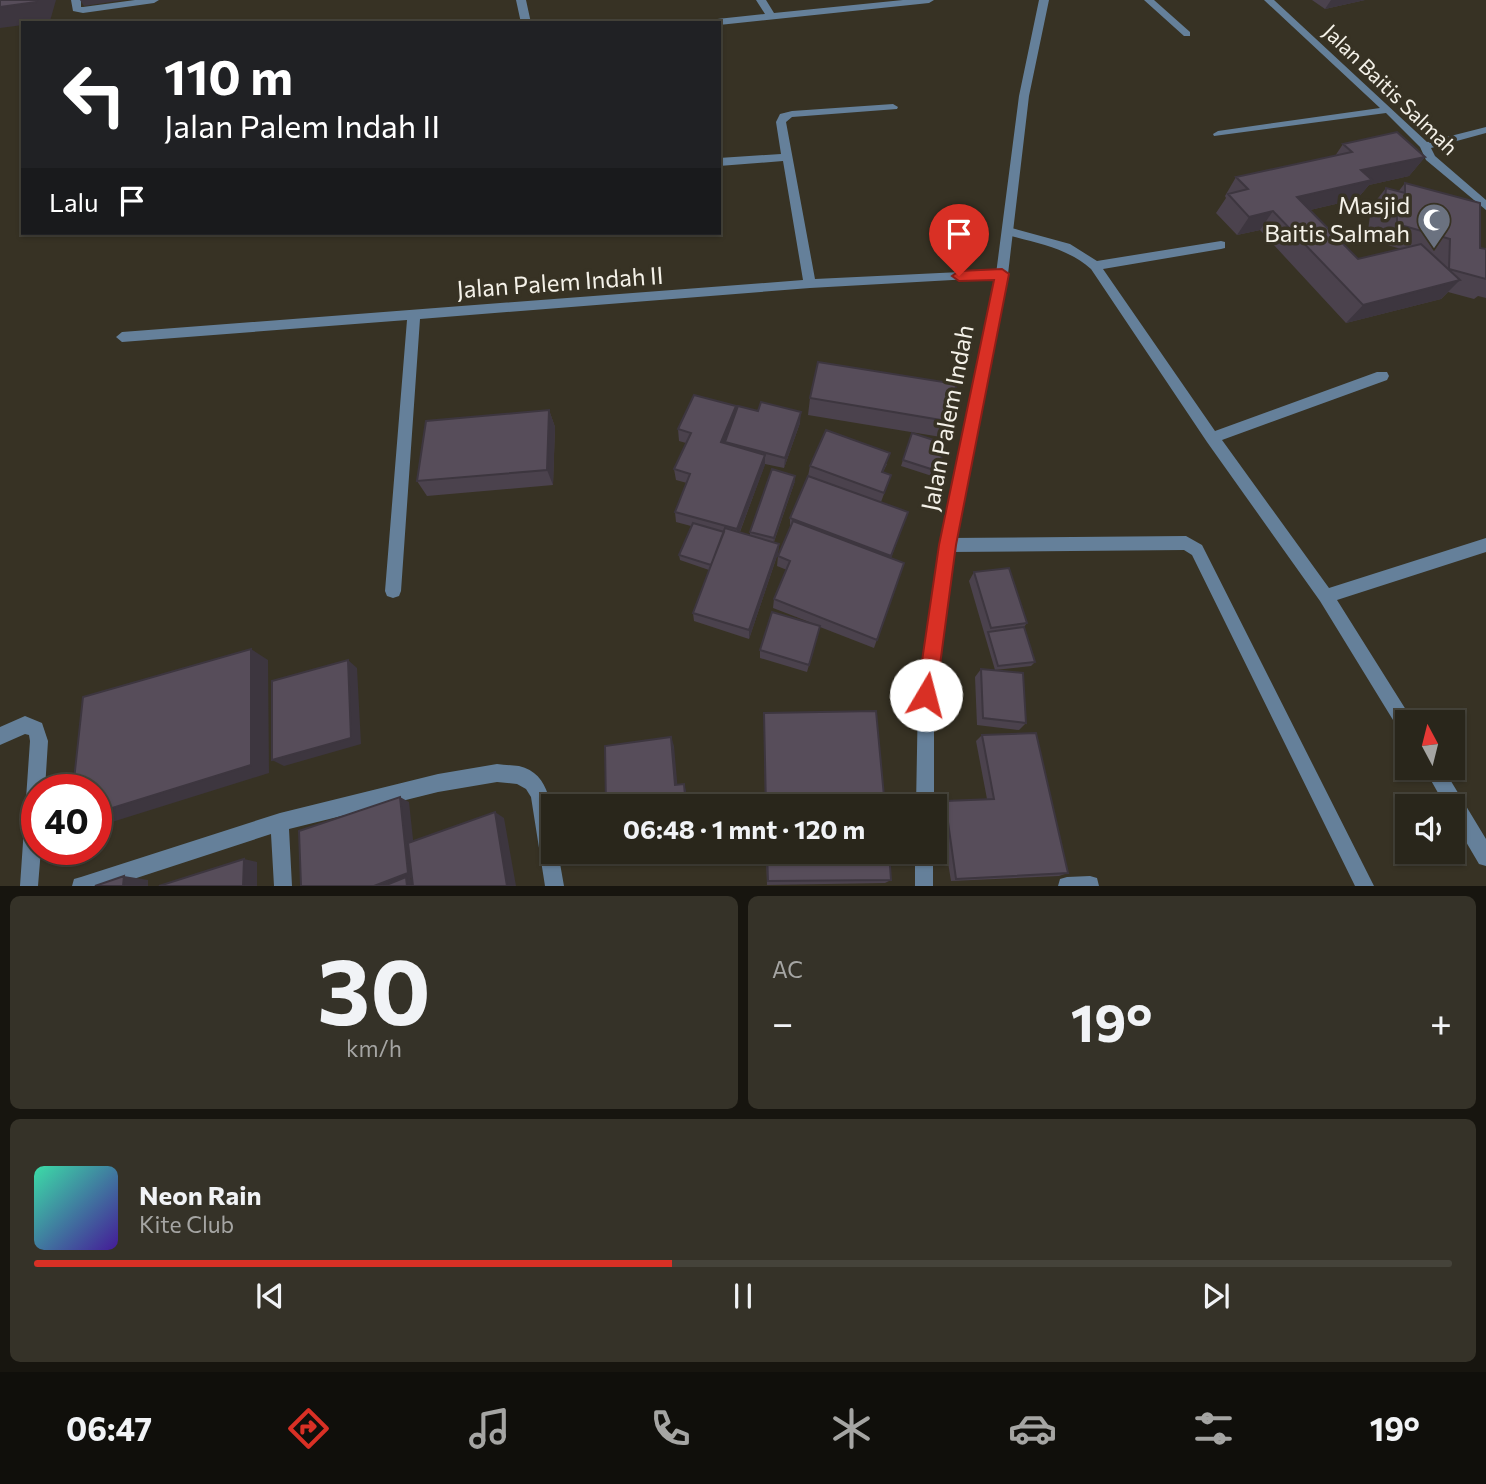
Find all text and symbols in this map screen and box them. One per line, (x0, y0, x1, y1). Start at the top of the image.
street label: Jalan Baitis Salmah (1319, 18, 1463, 159)
text: 110 m (164, 45, 293, 105)
icon: left (49, 49, 140, 140)
text: Jalan Palem Indah II (164, 105, 440, 145)
icon: arrive (113, 182, 151, 220)
text: Lalu (49, 186, 99, 217)
place label: Masjid Baitis Salmah (1264, 190, 1410, 247)
mosque icon: Masjid Baitis Salmah (1415, 201, 1453, 250)
pin (929, 204, 989, 276)
icon: arrive (940, 215, 978, 253)
street label: Jalan Palem Indah II (456, 260, 664, 303)
street label: Jalan Palem Indah (914, 322, 979, 513)
position arrow (889, 658, 963, 732)
north arrow (1395, 710, 1465, 780)
map controls (1395, 710, 1465, 864)
speed limit sign: 40 (21, 774, 112, 865)
button: sound (1395, 794, 1465, 864)
text: 06:48 · 1 mnt · 120 m (623, 813, 865, 844)
text: 30 (317, 932, 431, 1044)
text: AC (772, 955, 803, 983)
text: 19° (1071, 989, 1152, 1053)
text: − (772, 998, 794, 1045)
text: + (1430, 998, 1452, 1045)
text: km/h (346, 1034, 402, 1062)
text: Neon Rain (139, 1179, 262, 1210)
text: Kite Club (139, 1210, 234, 1238)
icon: previous (251, 1277, 289, 1315)
icon: pause (724, 1277, 762, 1315)
icon: next (1197, 1277, 1235, 1315)
icon: directions (284, 1404, 333, 1453)
icon: music (465, 1404, 514, 1453)
icon: phone (646, 1404, 695, 1453)
icon: climate (827, 1404, 876, 1453)
icon: car (1008, 1404, 1057, 1453)
icon: filters (1189, 1404, 1238, 1453)
text: 06:47 (66, 1408, 152, 1448)
text: 19° (1370, 1408, 1420, 1448)

